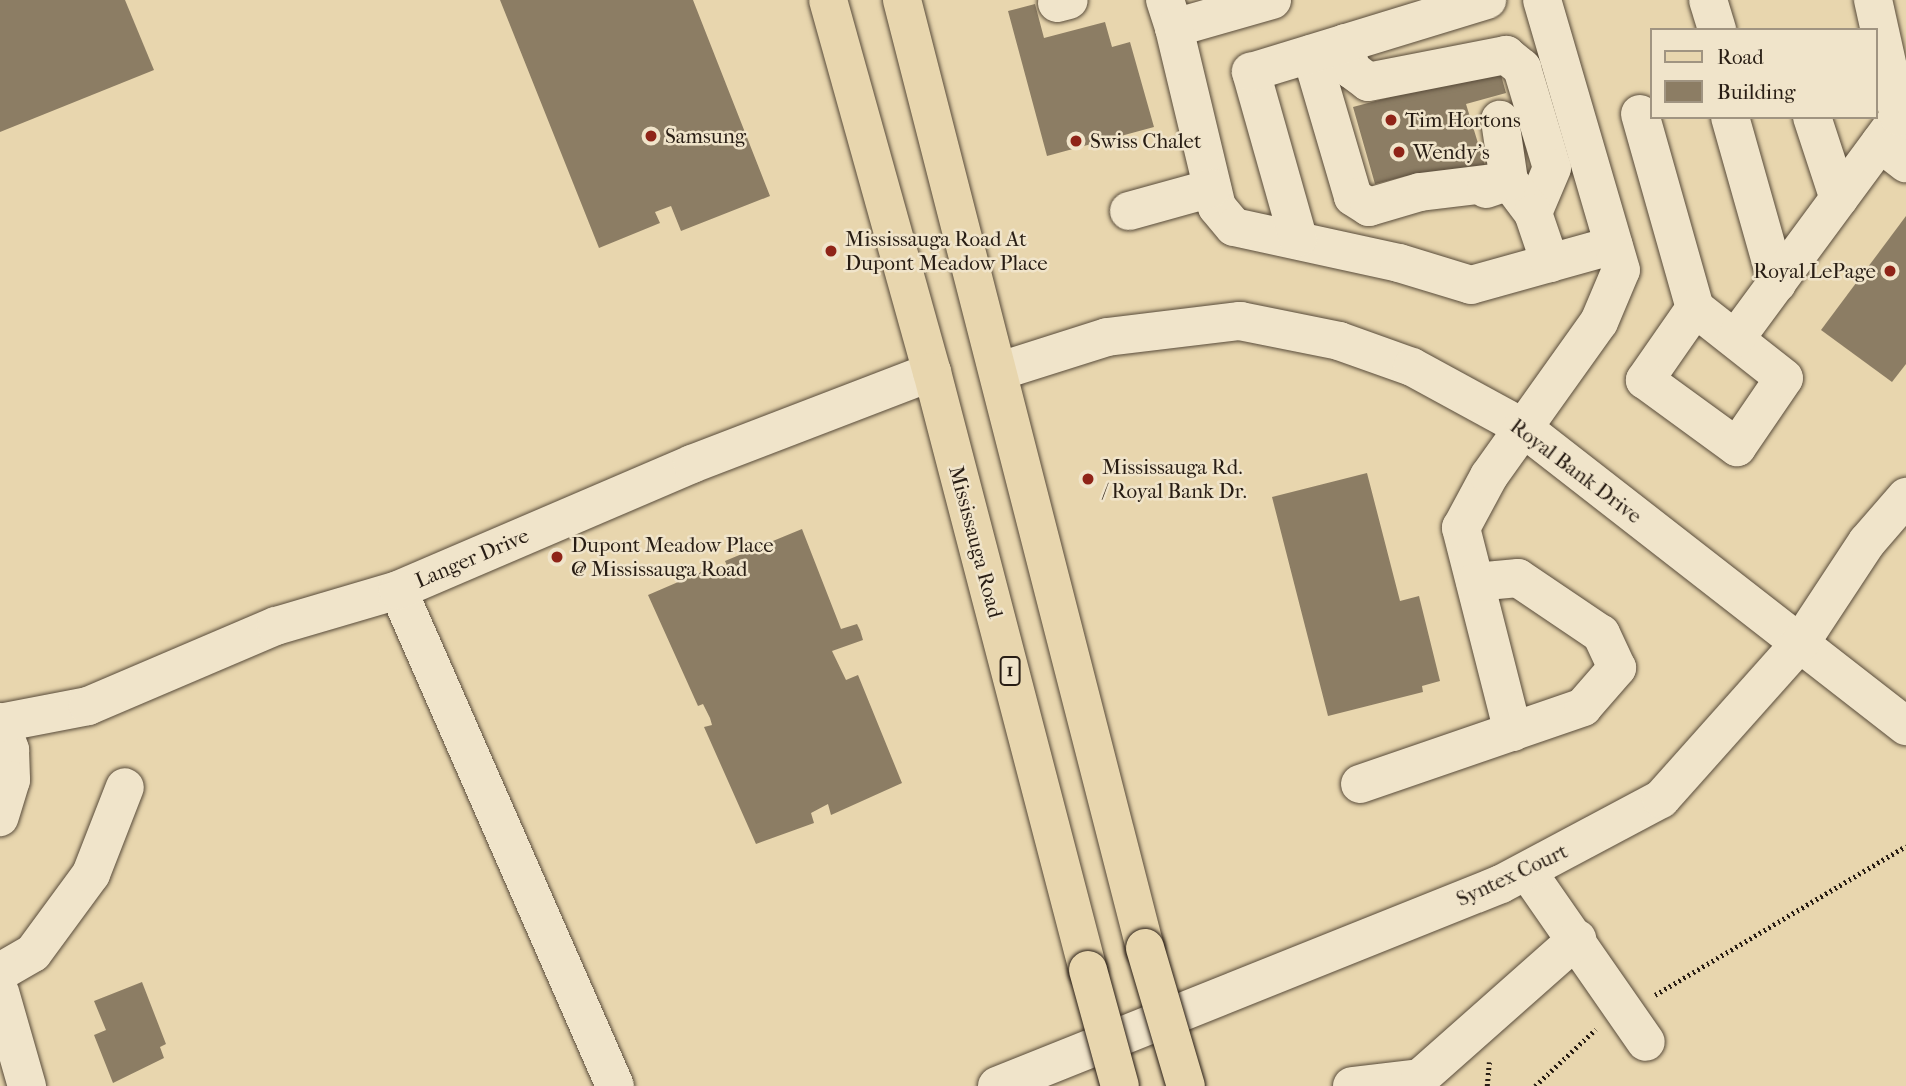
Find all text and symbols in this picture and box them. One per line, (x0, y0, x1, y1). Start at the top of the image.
legend (1650, 28, 1878, 119)
text: Road (1717, 45, 1764, 69)
text: Building (1717, 80, 1795, 104)
place label: Tim Hortons (1405, 107, 1521, 133)
marker: Tim Hortons (1383, 112, 1399, 128)
place label: Samsung (665, 123, 746, 149)
marker: Samsung (643, 128, 659, 144)
place label: Swiss Chalet (1090, 128, 1202, 154)
marker: Swiss Chalet (1068, 133, 1084, 149)
place label: Wendy's (1413, 139, 1490, 165)
marker: Wendy's (1391, 144, 1407, 160)
place label: Mississauga Road At Dupont Meadow Place (845, 226, 1048, 276)
marker: Mississauga Road At Dupont Meadow Place (823, 243, 839, 259)
place label: Royal LePage (1753, 258, 1876, 284)
marker: Royal LePage (1882, 263, 1898, 279)
street label: Royal Bank Drive (1505, 413, 1647, 529)
place label: Mississauga Rd. / Royal Bank Dr. (1102, 454, 1247, 504)
street label: Mississauga Road (944, 463, 1008, 621)
marker: Mississauga Rd. / Royal Bank Dr. (1080, 471, 1096, 487)
street label: Langer Drive (411, 523, 533, 593)
place label: Dupont Meadow Place @ Mississauga Road (571, 532, 774, 582)
marker: Dupont Meadow Place @ Mississauga Road (549, 549, 565, 565)
road number: 1 (1000, 656, 1020, 686)
street label: Syntex Court (1452, 838, 1572, 912)

